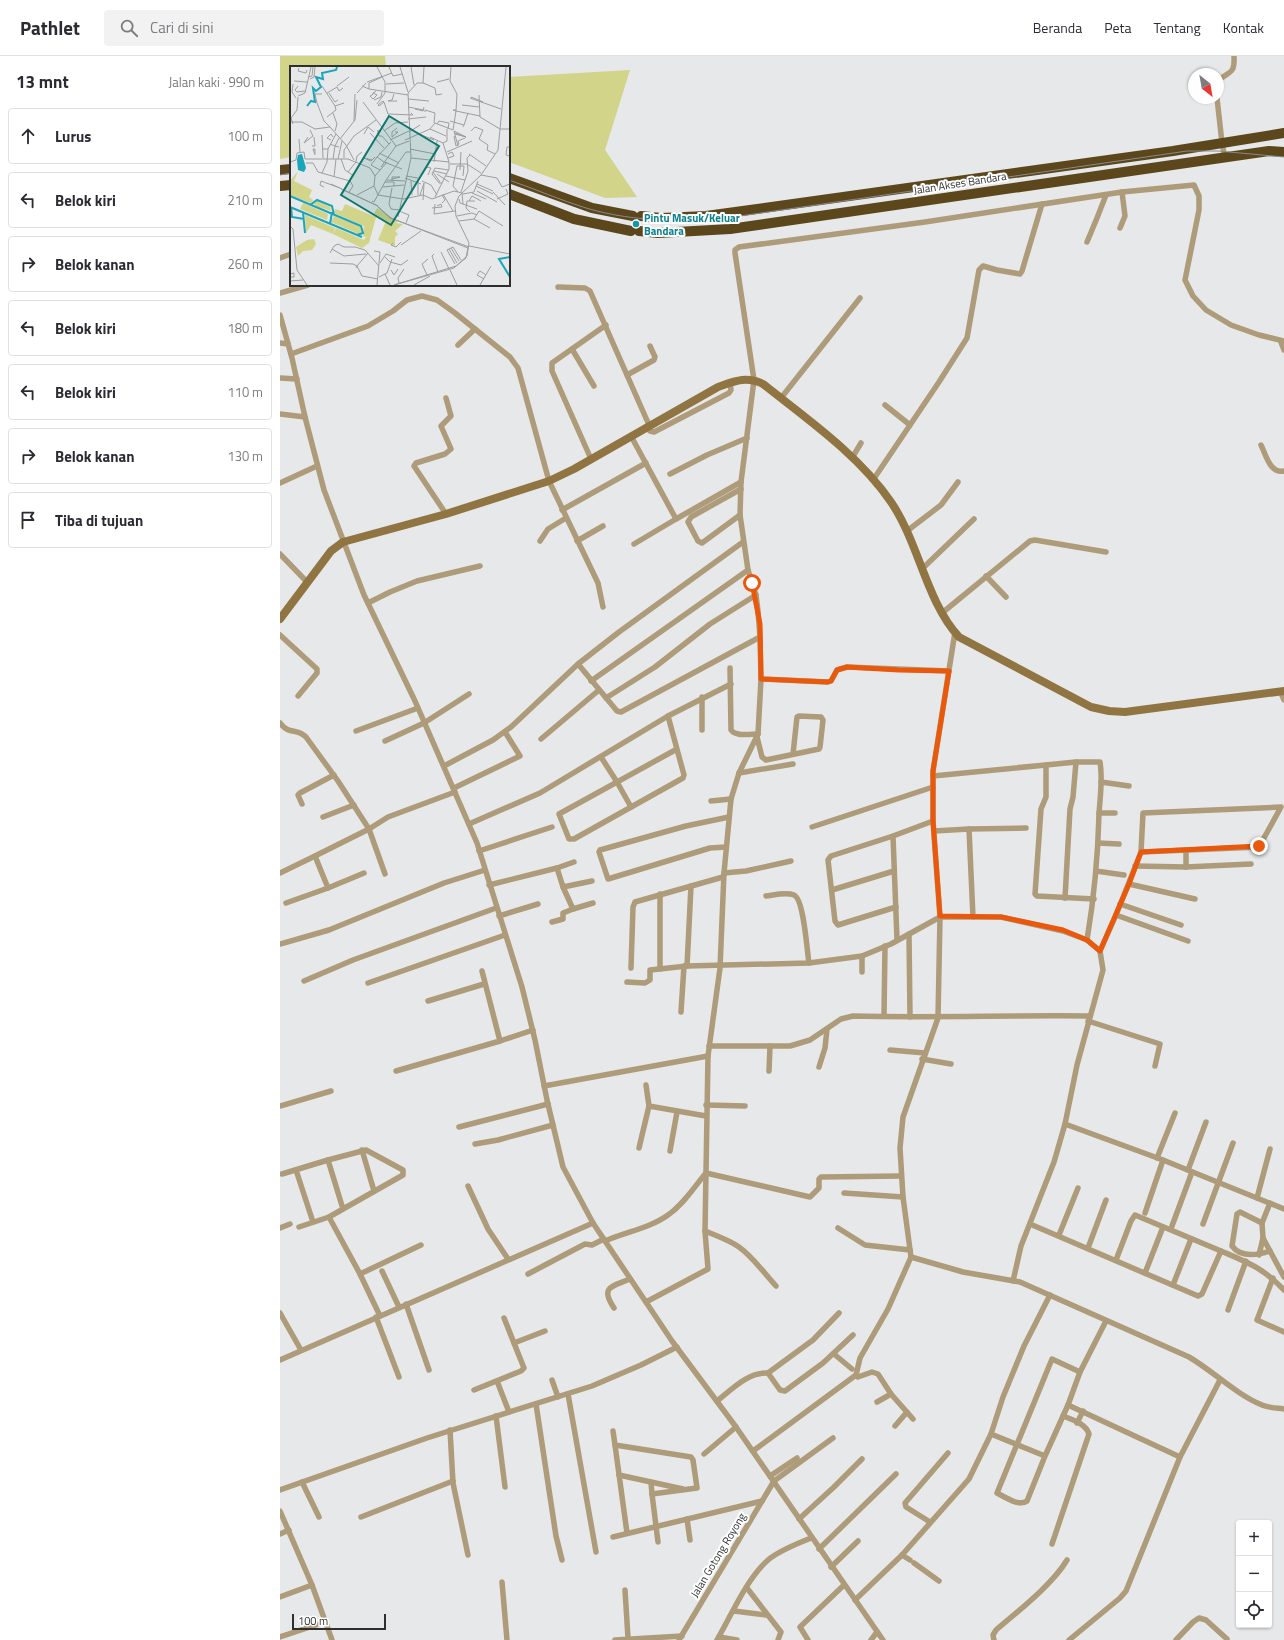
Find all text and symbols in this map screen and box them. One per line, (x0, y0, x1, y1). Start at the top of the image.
search box (104, 10, 384, 46)
text: Pathlet (20, 13, 80, 42)
text: Cari di sini (150, 16, 214, 39)
icon: search (118, 17, 140, 39)
text: Beranda (1033, 17, 1082, 38)
text: Peta (1104, 17, 1131, 38)
text: Tentang (1153, 17, 1201, 38)
text: Kontak (1223, 17, 1264, 38)
inset map (290, 66, 510, 286)
north arrow (1188, 68, 1224, 104)
text: 13 mnt (16, 69, 69, 95)
text: Jalan kaki · 990 m (168, 72, 264, 92)
icon: ahead (17, 125, 39, 147)
text: Lurus (55, 125, 91, 148)
text: 100 m (227, 126, 263, 146)
street label: Jalan Akses Bandara (912, 168, 1008, 198)
icon: left (17, 189, 39, 211)
text: Belok kiri (55, 189, 116, 212)
text: 210 m (227, 190, 263, 210)
place label: Pintu Masuk/Keluar Bandara (644, 210, 740, 239)
marker: Pintu Masuk/Keluar Bandara (631, 219, 641, 229)
icon: right (17, 253, 39, 275)
text: Belok kanan (55, 253, 135, 276)
text: 260 m (227, 254, 263, 274)
icon: left (17, 317, 39, 339)
text: Belok kiri (55, 317, 116, 340)
text: 180 m (227, 318, 263, 338)
icon: left (17, 381, 39, 403)
text: Belok kiri (55, 381, 116, 404)
text: 110 m (227, 382, 263, 402)
icon: right (17, 445, 39, 467)
text: Belok kanan (55, 445, 135, 468)
text: 130 m (227, 446, 263, 466)
icon: arrive (17, 509, 39, 531)
text: Tiba di tujuan (55, 509, 143, 532)
route start (743, 574, 761, 592)
route end (1250, 837, 1268, 855)
street label: Jalan Gotong Royong (686, 1509, 750, 1600)
map controls (1236, 1520, 1272, 1628)
button: + (1236, 1520, 1272, 1556)
button: − (1236, 1556, 1272, 1592)
button: locate (1236, 1592, 1272, 1628)
scale bar (292, 1612, 386, 1631)
text: 100 m (298, 1613, 328, 1629)

